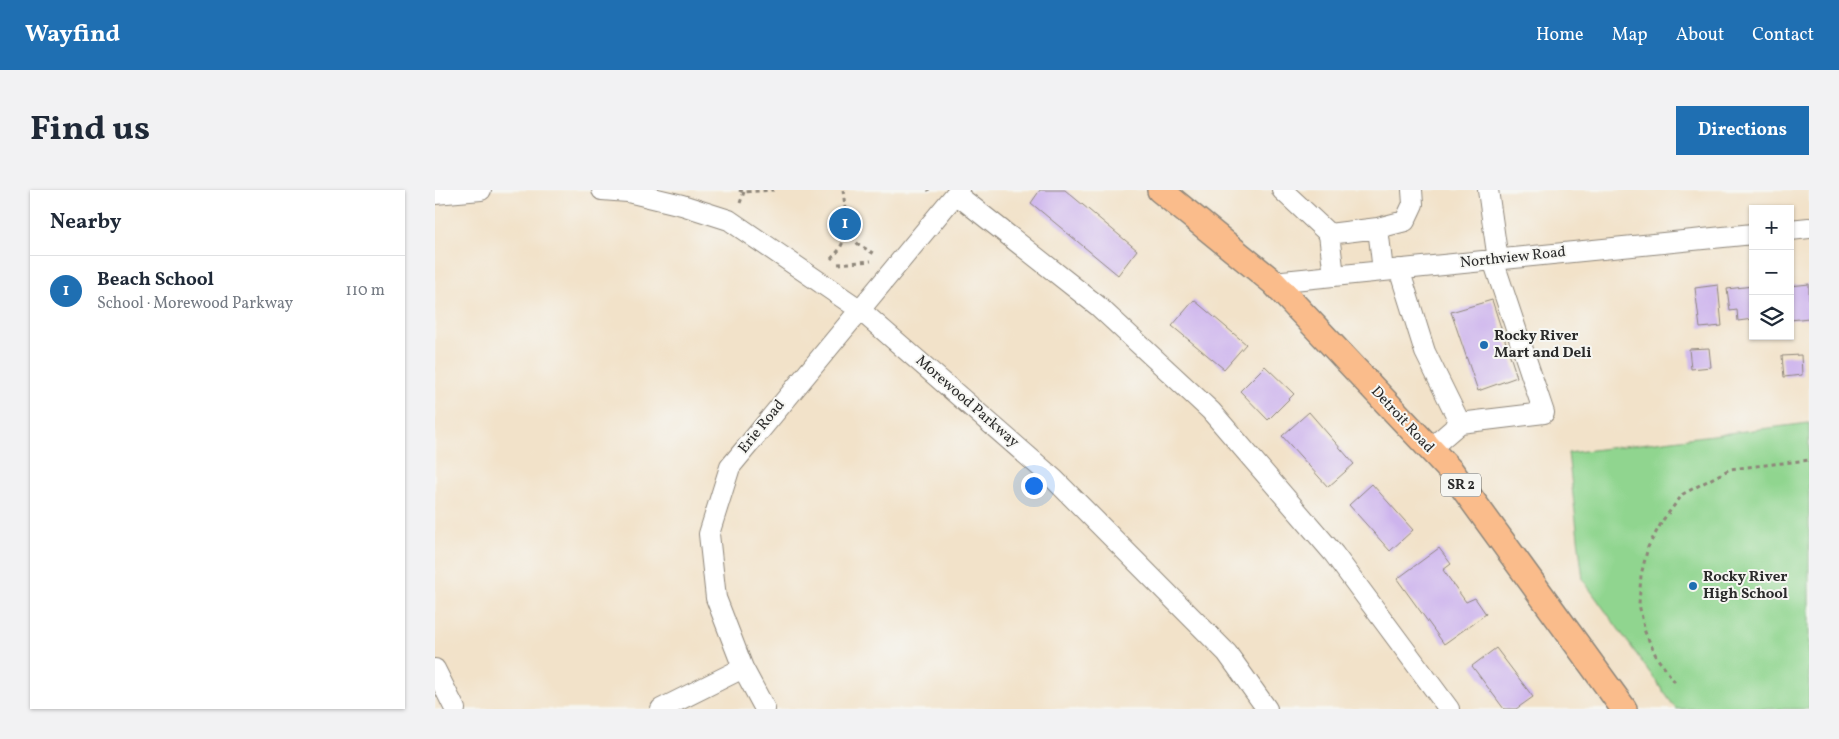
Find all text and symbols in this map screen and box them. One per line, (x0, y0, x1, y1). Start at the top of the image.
text: Wayfind (25, 18, 120, 52)
text: Home (1536, 23, 1584, 48)
text: Map (1612, 23, 1648, 48)
text: About (1676, 23, 1724, 48)
text: Contact (1752, 23, 1814, 48)
text: Find us (30, 106, 150, 154)
button: Directions (1676, 106, 1809, 155)
pin: 1 (829, 205, 861, 243)
map controls (1749, 205, 1794, 340)
button: + (1749, 205, 1794, 250)
text: Nearby (50, 208, 121, 237)
street label: Northview Road (1459, 242, 1567, 274)
button: − (1749, 250, 1794, 295)
text: Beach School (97, 267, 214, 293)
text: 1 (63, 280, 69, 302)
text: 110 m (346, 280, 385, 302)
text: School · Morewood Parkway (97, 293, 293, 315)
button: layers (1749, 295, 1794, 340)
place label: Rocky River Mart and Deli (1494, 326, 1592, 364)
marker: Rocky River Mart and Deli (1478, 339, 1490, 351)
street label: Morewood Parkway (911, 351, 1023, 453)
street label: Detroit Road (1366, 382, 1438, 458)
street label: Erie Road (734, 396, 790, 458)
your location (1021, 473, 1047, 499)
road number: SR 2 (1441, 474, 1481, 496)
place label: Rocky River High School (1703, 567, 1788, 605)
marker: Rocky River High School (1687, 580, 1699, 592)

